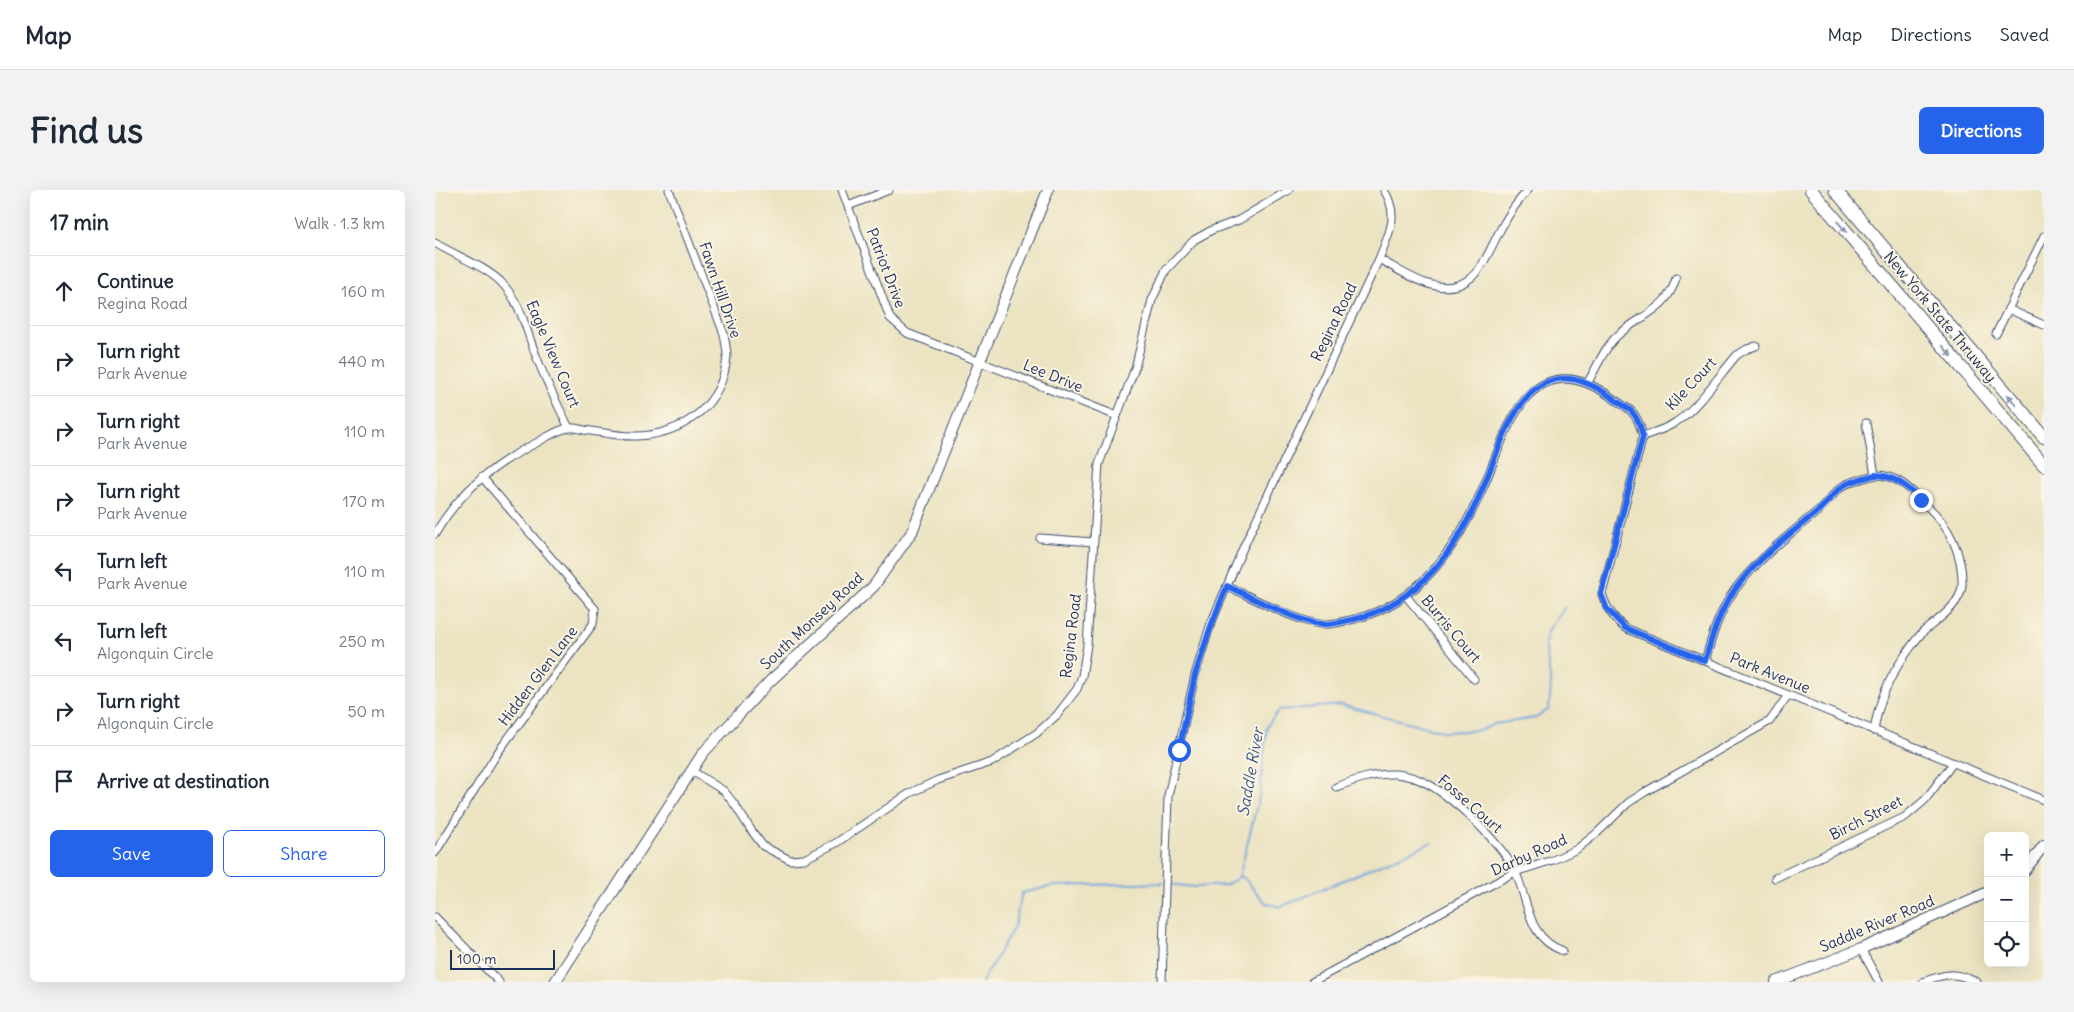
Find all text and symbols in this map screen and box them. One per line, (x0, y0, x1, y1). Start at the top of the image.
text: Map (25, 20, 72, 50)
text: Map (1827, 23, 1862, 46)
text: Directions (1890, 23, 1972, 46)
text: Saved (2000, 23, 2049, 46)
button: Directions (1919, 107, 2044, 154)
text: Find us (30, 108, 143, 152)
text: 17 min (50, 209, 109, 236)
text: Walk · 1.3 km (294, 213, 385, 233)
one-way arrow (1837, 221, 1848, 234)
street label: Patriot Drive (863, 225, 910, 311)
street label: Fawn Hill Drive (695, 239, 746, 340)
street label: New York State Thruway (1880, 247, 2001, 386)
text: Continue (97, 269, 174, 293)
icon: ahead (50, 277, 78, 305)
street label: Regina Road (1306, 279, 1361, 364)
text: 160 m (341, 281, 385, 301)
text: Regina Road (97, 293, 188, 313)
street label: Eagle View Court (522, 297, 585, 410)
text: Turn right (97, 339, 180, 363)
one-way arrow (1942, 345, 1953, 358)
icon: right (50, 347, 78, 375)
text: 440 m (338, 351, 385, 371)
street label: Kile Court (1661, 353, 1720, 414)
street label: Lee Drive (1020, 355, 1086, 396)
text: Park Avenue (97, 363, 188, 383)
one-way arrow (2007, 394, 2018, 407)
text: Turn right (97, 409, 180, 433)
icon: right (50, 417, 78, 445)
text: 110 m (344, 421, 385, 441)
text: Park Avenue (97, 433, 188, 453)
text: Turn right (97, 479, 180, 503)
icon: right (50, 487, 78, 515)
route end (1910, 489, 1933, 512)
text: 170 m (342, 491, 385, 511)
text: Park Avenue (97, 503, 188, 523)
text: Turn left (97, 549, 167, 573)
icon: left (50, 557, 78, 585)
text: 110 m (344, 561, 385, 581)
street label: South Monsey Road (756, 568, 867, 673)
text: Park Avenue (97, 573, 188, 593)
street label: Burris Court (1418, 591, 1485, 666)
street label: Regina Road (1056, 592, 1085, 679)
text: Turn left (97, 619, 167, 643)
street label: Hidden Glen Lane (494, 622, 581, 729)
icon: left (50, 627, 78, 655)
text: 250 m (339, 631, 385, 651)
text: Algonquin Circle (97, 643, 214, 663)
street label: Park Avenue (1727, 648, 1813, 697)
text: Turn right (97, 689, 180, 713)
icon: right (50, 697, 78, 725)
text: 50 m (347, 701, 385, 721)
text: Algonquin Circle (97, 713, 214, 733)
water label: Saddle River (1232, 724, 1268, 818)
route start (1168, 739, 1191, 762)
icon: arrive (50, 767, 78, 795)
text: Arrive at destination (97, 769, 270, 793)
street label: Fosse Court (1434, 770, 1507, 837)
street label: Birch Street (1826, 791, 1905, 844)
street label: Darby Road (1488, 829, 1570, 880)
button: Save (50, 830, 213, 877)
button: Share (223, 830, 385, 877)
map controls (1984, 832, 2029, 967)
button: + (1984, 832, 2029, 877)
button: − (1984, 877, 2029, 922)
street label: Saddle River Road (1817, 891, 1937, 956)
button: locate (1984, 922, 2029, 967)
scale bar (450, 947, 555, 970)
text: 100 m (457, 950, 497, 968)

